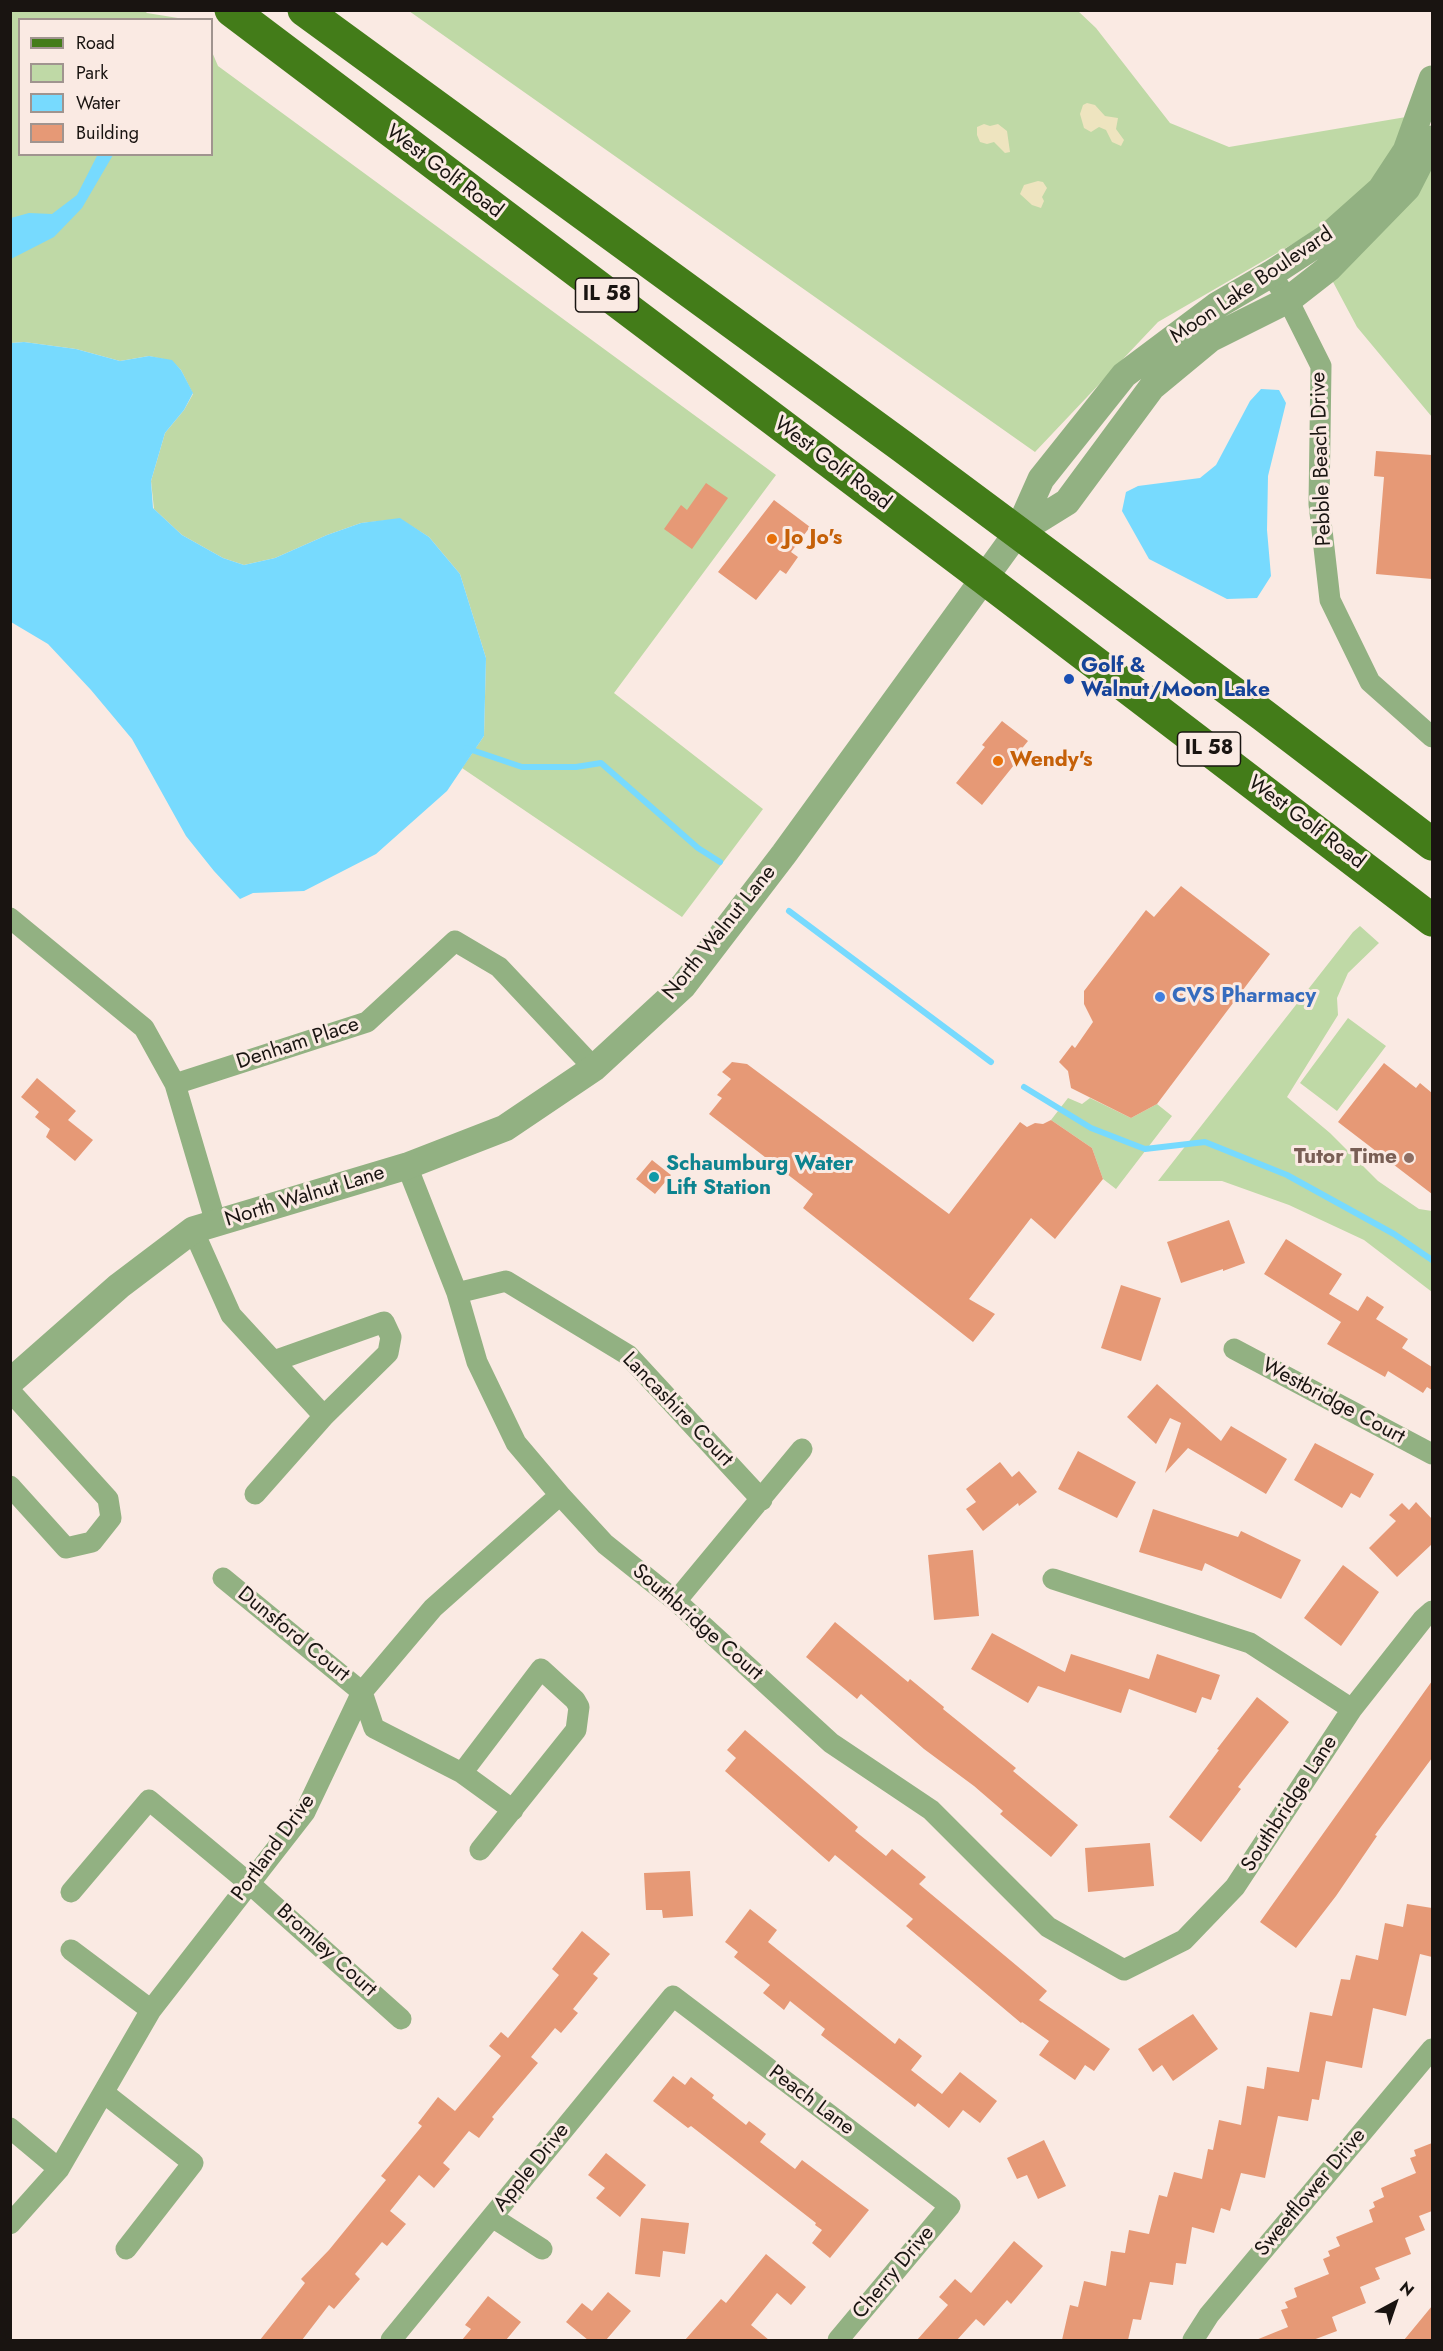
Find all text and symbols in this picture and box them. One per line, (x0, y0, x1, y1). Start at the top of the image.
legend (18, 18, 213, 156)
text: Road (76, 30, 115, 56)
text: Park (76, 60, 108, 86)
text: Water (76, 90, 120, 116)
text: Building (76, 120, 139, 146)
street label: West Golf Road (381, 120, 507, 224)
street label: Moon Lake Boulevard (1166, 222, 1338, 350)
road number: IL 58 (576, 278, 638, 312)
street label: Pebble Beach Drive (1306, 371, 1338, 547)
street label: West Golf Road (769, 412, 895, 516)
place label: Jo Jo's (784, 526, 842, 552)
marker: Jo Jo's (765, 532, 779, 546)
place label: Golf & Walnut/Moon Lake (1081, 654, 1270, 704)
marker: Golf & Walnut/Moon Lake (1062, 672, 1076, 686)
road number: IL 58 (1178, 732, 1240, 766)
place label: Wendy's (1010, 748, 1093, 774)
marker: Wendy's (991, 754, 1005, 768)
street label: West Golf Road (1243, 771, 1369, 875)
street label: North Walnut Lane (658, 861, 782, 1005)
place label: CVS Pharmacy (1172, 984, 1316, 1010)
marker: CVS Pharmacy (1153, 990, 1167, 1004)
street label: Denham Place (234, 1012, 362, 1076)
place label: Tutor Time (1294, 1145, 1397, 1171)
marker: Tutor Time (1402, 1151, 1416, 1165)
place label: Schaumburg Water Lift Station (666, 1152, 853, 1202)
street label: North Walnut Lane (222, 1161, 388, 1233)
marker: Schaumburg Water Lift Station (647, 1170, 661, 1184)
street label: Lancashire Court (616, 1348, 738, 1472)
street label: Westbridge Court (1257, 1354, 1409, 1450)
street label: Southbridge Court (627, 1559, 767, 1687)
street label: Dunsford Court (232, 1582, 354, 1688)
street label: Southbridge Lane (1237, 1731, 1343, 1877)
street label: Portland Drive (227, 1790, 321, 1906)
street label: Bromley Court (271, 1899, 381, 2003)
street label: Peach Lane (763, 2061, 859, 2141)
street label: Apple Drive (489, 2119, 575, 2217)
street label: Sweetflower Drive (1250, 2124, 1372, 2262)
street label: Cherry Drive (848, 2221, 940, 2325)
north arrow (1365, 2273, 1425, 2333)
text: N (1395, 2276, 1419, 2302)

